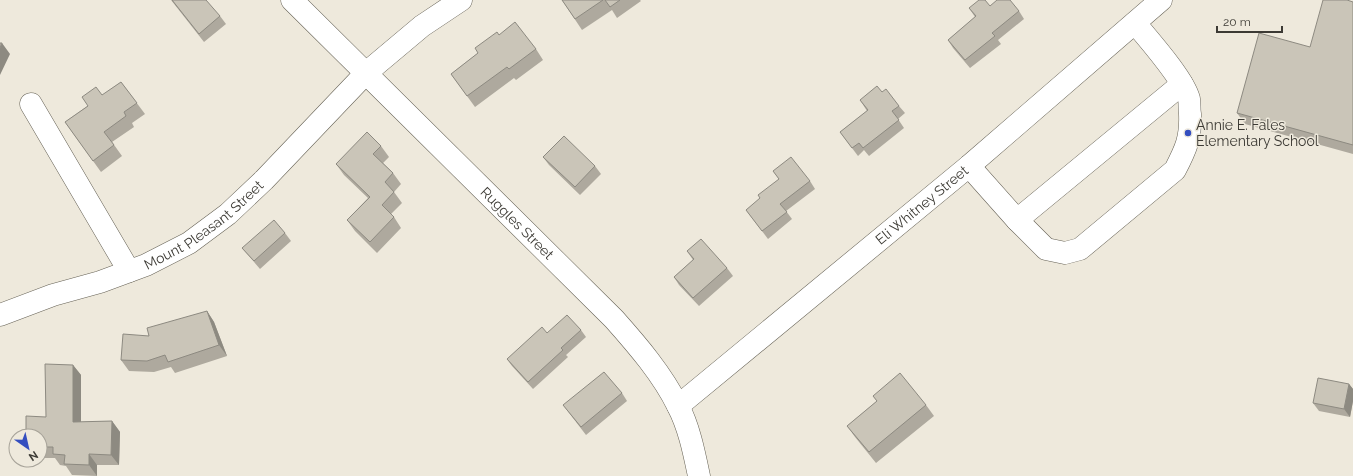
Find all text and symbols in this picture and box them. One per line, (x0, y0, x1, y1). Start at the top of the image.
scale bar (1217, 8, 1282, 34)
text: 20 m (1223, 15, 1251, 29)
place label: Annie E. Fales Elementary School (1196, 117, 1319, 149)
marker: Annie E. Fales Elementary School (1183, 128, 1193, 138)
street label: Eli Whitney Street (872, 162, 971, 248)
street label: Mount Pleasant Street (141, 177, 267, 273)
street label: Ruggles Street (477, 184, 557, 263)
north arrow (8, 428, 48, 468)
text: N (26, 448, 40, 464)

